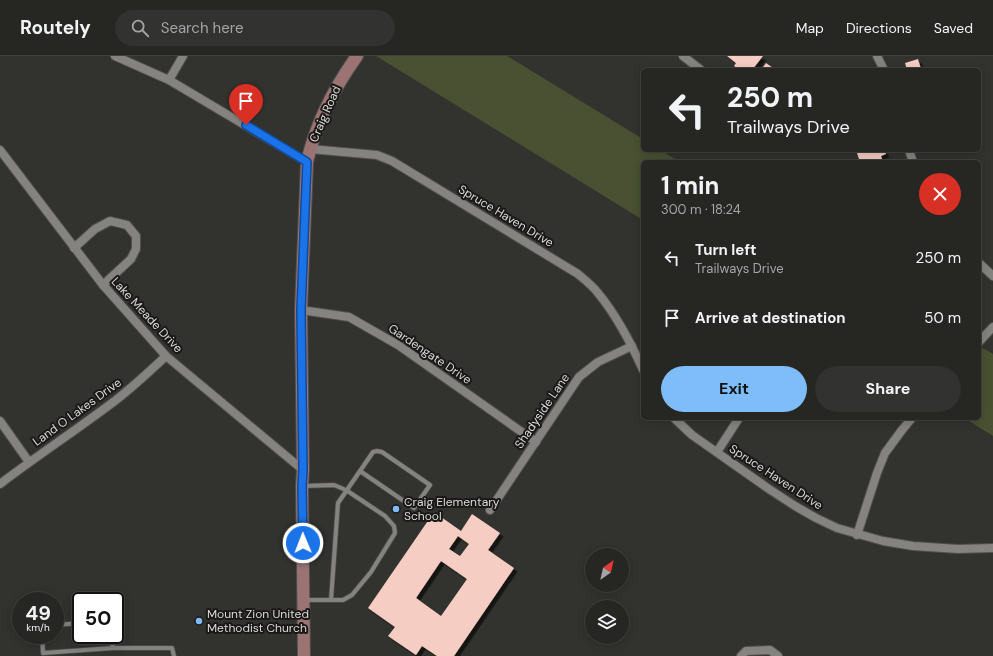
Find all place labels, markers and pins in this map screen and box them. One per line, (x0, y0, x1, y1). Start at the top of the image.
pin (229, 84, 263, 125)
place label: Craig Elementary School (404, 494, 500, 524)
marker: Craig Elementary School (391, 504, 401, 514)
place label: Mount Zion United Methodist Church (207, 606, 309, 636)
marker: Mount Zion United Methodist Church (194, 616, 204, 626)

